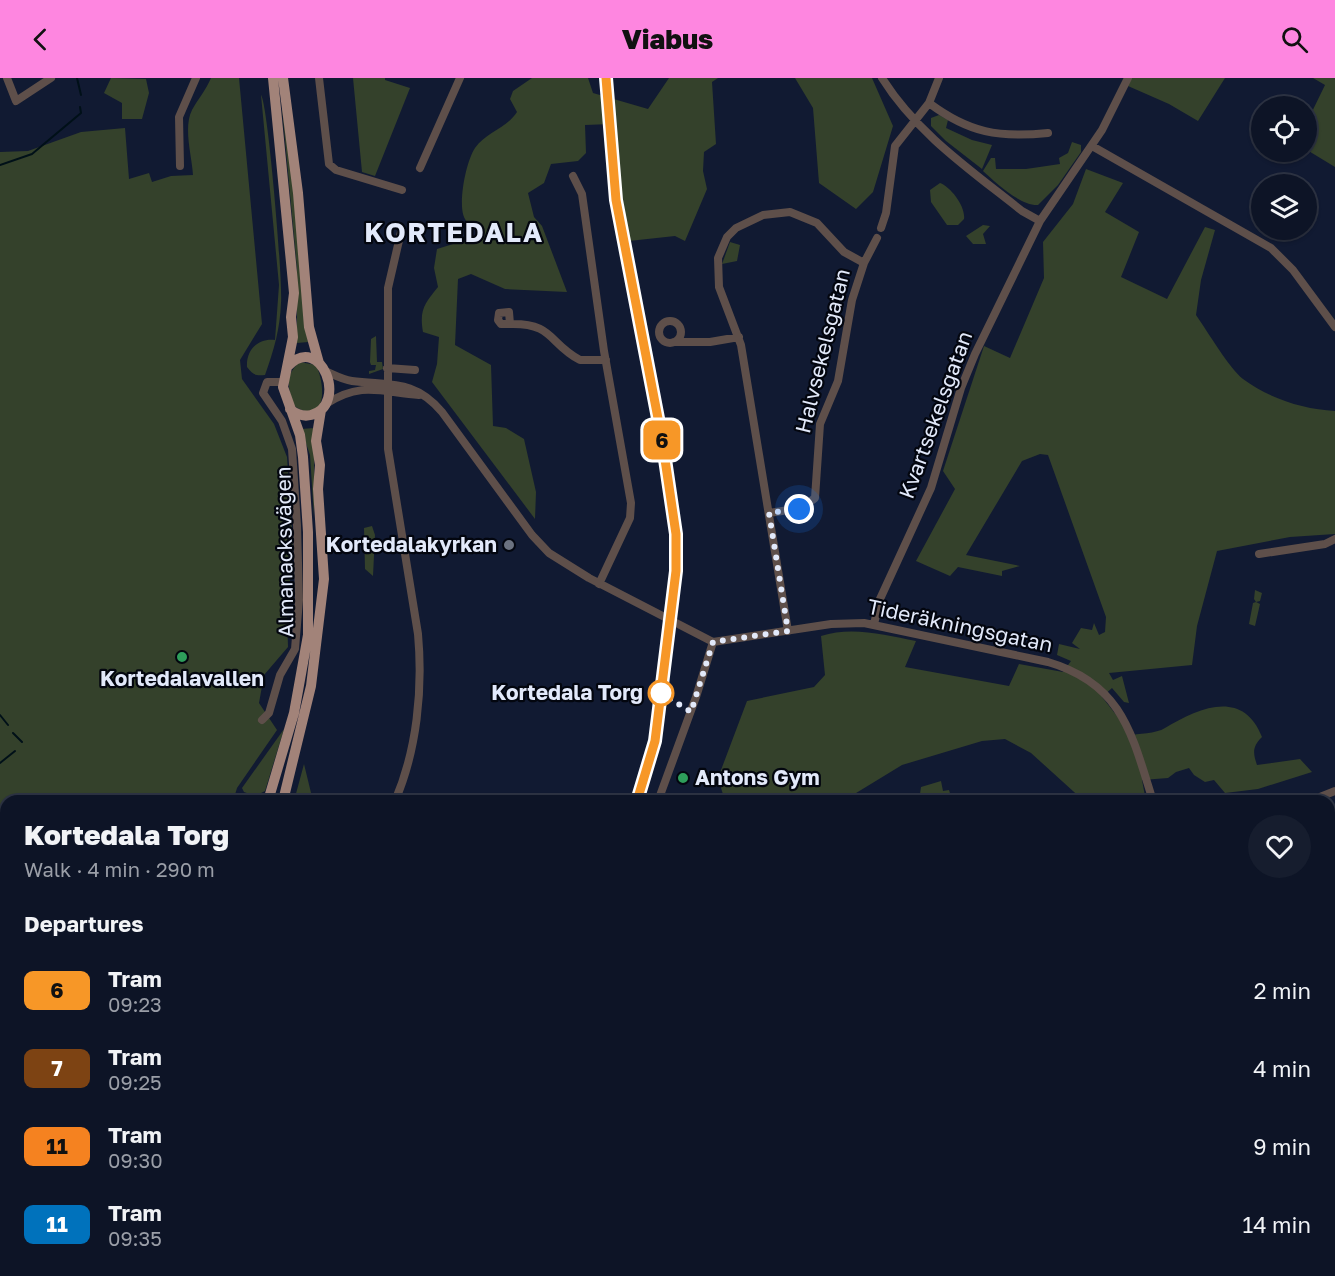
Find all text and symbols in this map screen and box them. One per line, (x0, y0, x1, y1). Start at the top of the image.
icon: back (24, 23, 57, 56)
text: Viabus (622, 23, 713, 55)
icon: search (1278, 23, 1311, 56)
map controls (1251, 96, 1317, 240)
button: locate (1251, 96, 1317, 162)
button: layers (1251, 174, 1317, 240)
district label: KORTEDALA (364, 216, 544, 248)
street label: Halvsekelsgatan (789, 266, 855, 436)
street label: Kvartsekelsgatan (893, 327, 977, 502)
line badge: 6 (642, 420, 682, 460)
text: 6 (655, 427, 669, 453)
street label: Almanacksvägen (270, 466, 298, 638)
your location (784, 494, 814, 524)
place label: Kortedalakyrkan (326, 531, 497, 557)
marker: Kortedalakyrkan (502, 538, 516, 552)
street label: Tideräkningsgatan (865, 593, 1055, 657)
marker: Kortedalavallen (175, 650, 189, 664)
place label: Kortedalavallen (100, 665, 264, 691)
place label: Kortedala Torg (491, 679, 643, 705)
marker: Kortedala Torg (648, 680, 674, 706)
place label: Antons Gym (695, 764, 820, 790)
marker: Antons Gym (676, 771, 690, 785)
button: heart (1248, 815, 1311, 878)
text: Kortedala Torg (24, 818, 229, 851)
text: Walk · 4 min · 290 m (24, 857, 215, 881)
text: Departures (24, 910, 143, 937)
text: Tram (108, 965, 162, 992)
text: 6 (50, 977, 64, 1003)
text: 2 min (1254, 977, 1311, 1004)
text: 09:23 (108, 992, 162, 1016)
text: Tram (108, 1043, 162, 1070)
text: 7 (51, 1055, 63, 1081)
text: 4 min (1253, 1055, 1311, 1082)
text: 09:25 (108, 1070, 162, 1094)
text: Tram (108, 1121, 162, 1148)
text: 11 (46, 1133, 68, 1159)
text: 9 min (1253, 1133, 1311, 1160)
text: 09:30 (108, 1148, 163, 1172)
text: Tram (108, 1199, 162, 1226)
text: 11 (46, 1211, 68, 1237)
text: 14 min (1243, 1211, 1311, 1238)
text: 09:35 (108, 1226, 162, 1250)

